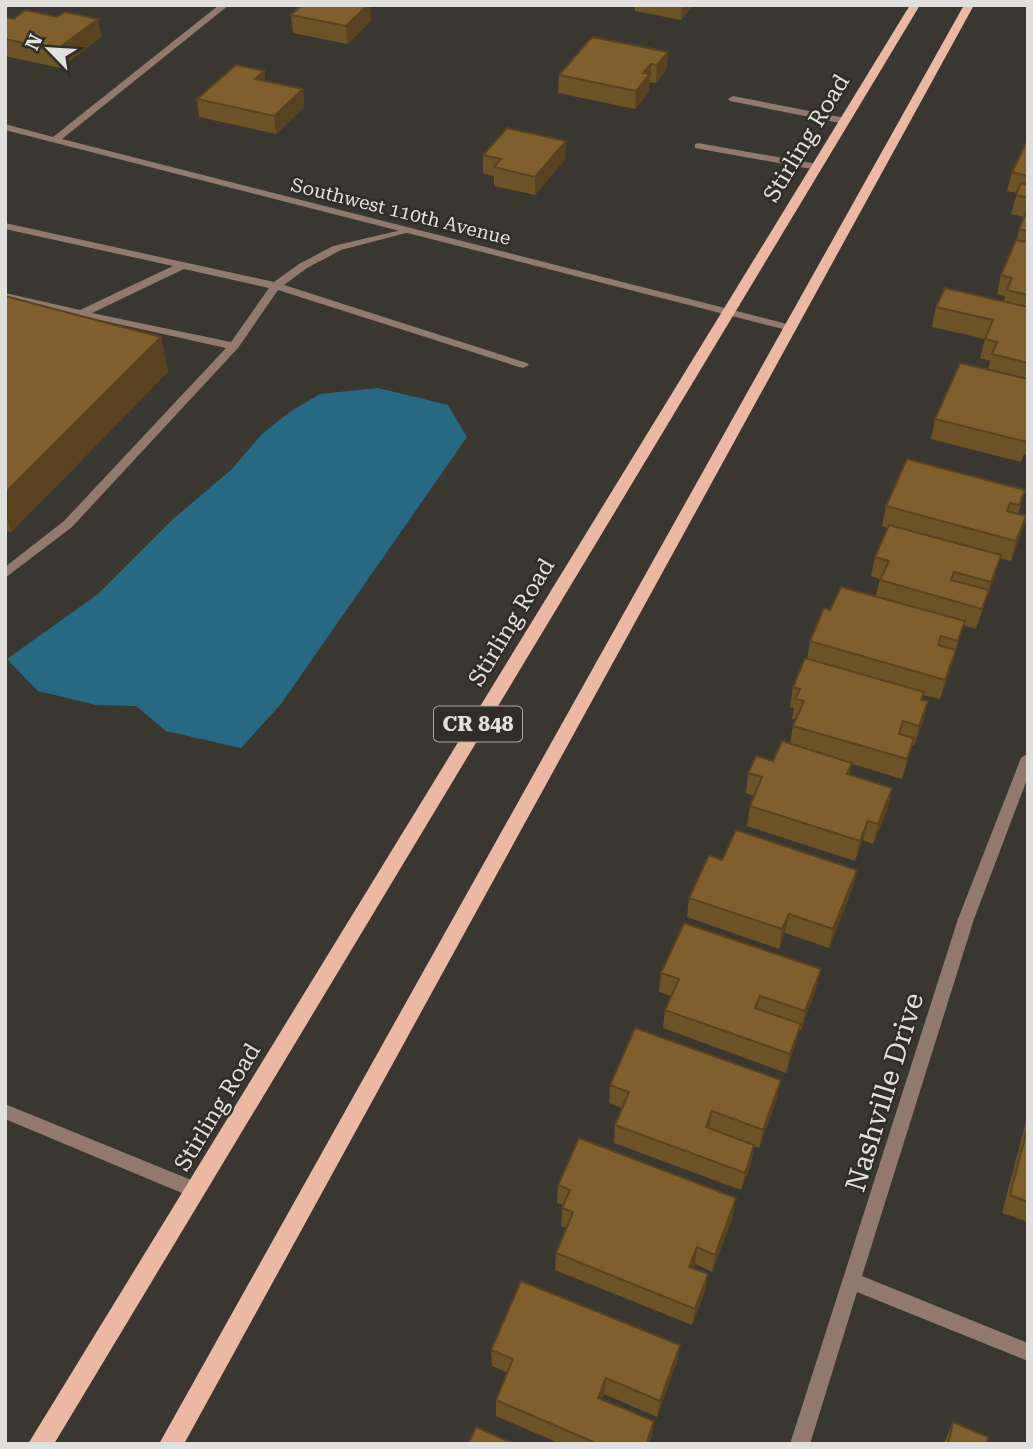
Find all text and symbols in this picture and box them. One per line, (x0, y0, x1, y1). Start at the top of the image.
north arrow (14, 14, 84, 84)
text: N (21, 30, 48, 54)
street label: Stirling Road (758, 69, 855, 207)
street label: Southwest 110th Avenue (289, 173, 513, 250)
street label: Stirling Road (463, 553, 560, 691)
road number: CR 848 (434, 706, 522, 742)
street label: Nashville Drive (839, 989, 930, 1196)
street label: Stirling Road (169, 1038, 266, 1176)

